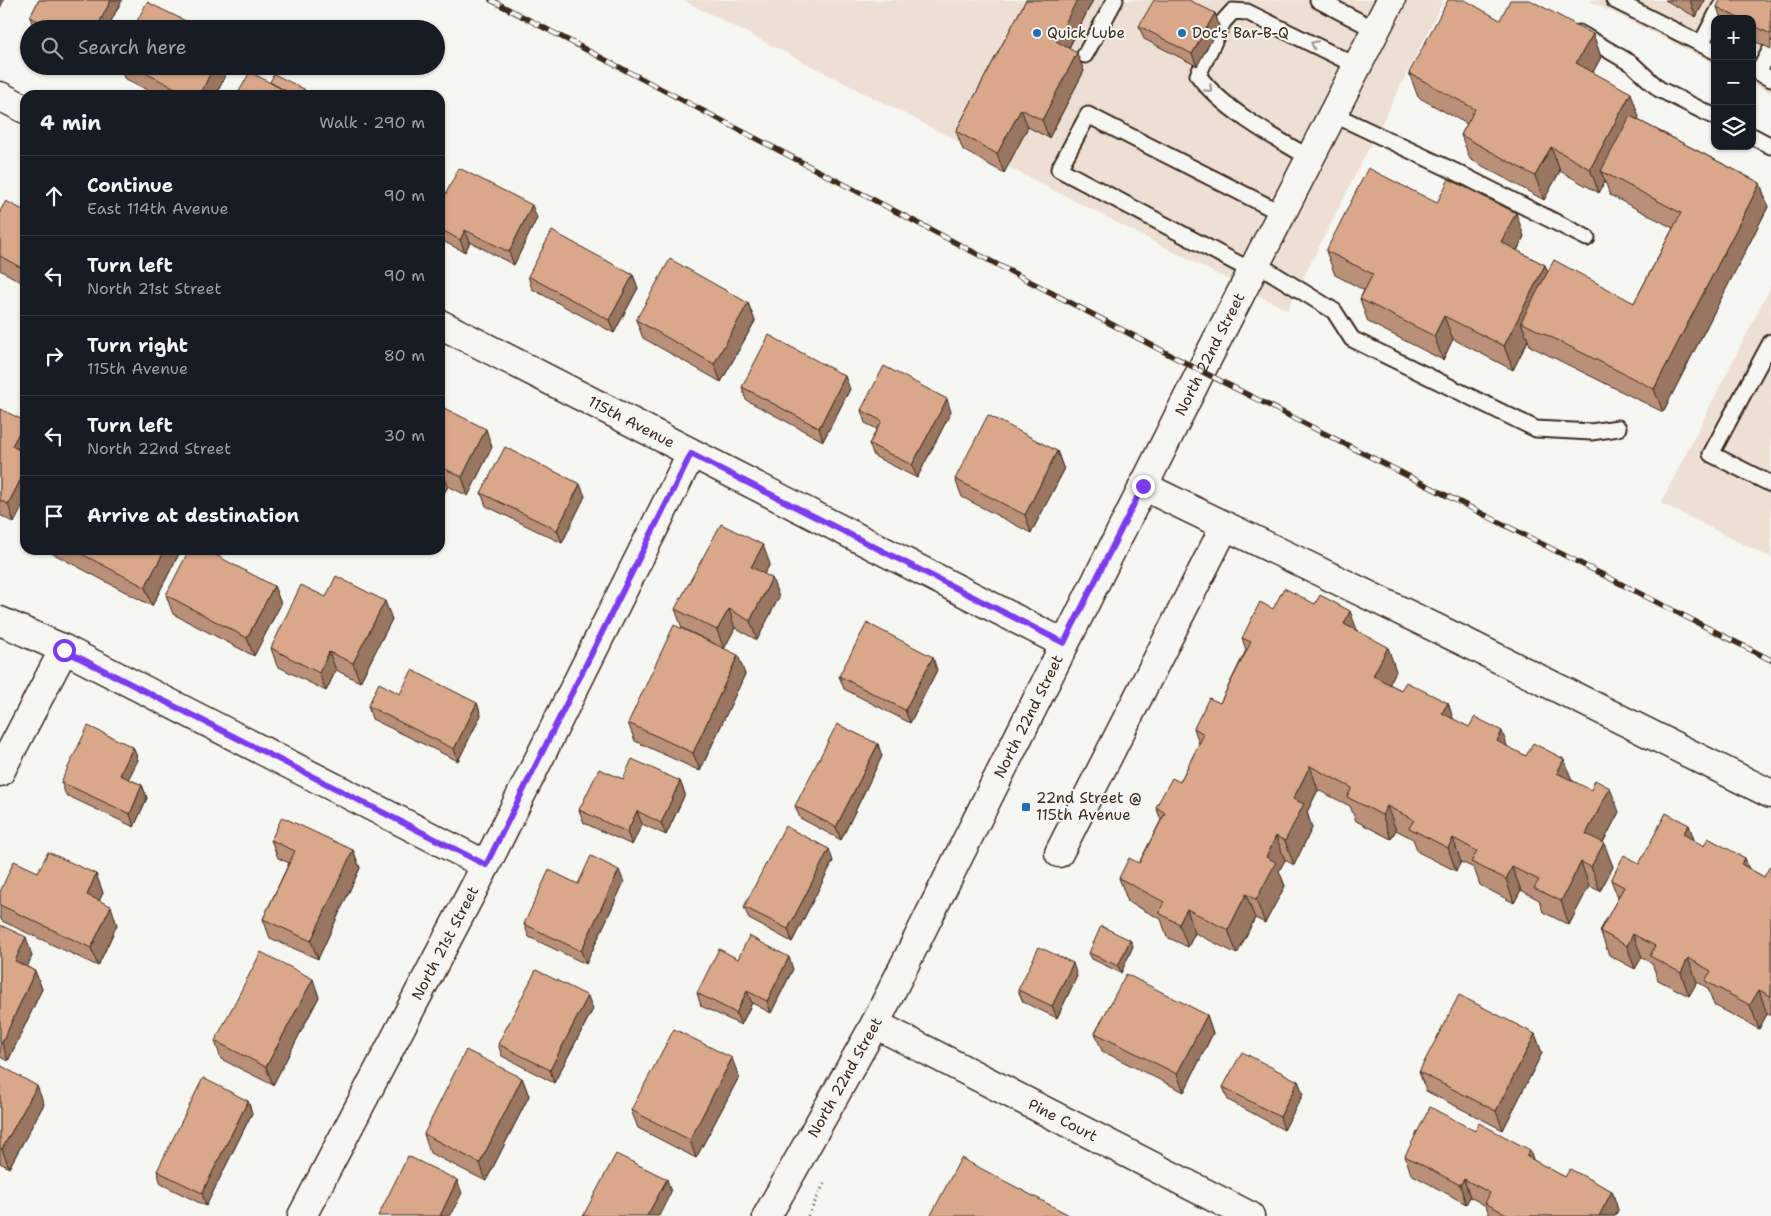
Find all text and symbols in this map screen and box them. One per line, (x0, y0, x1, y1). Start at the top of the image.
map controls (1711, 15, 1756, 150)
button: + (1711, 15, 1756, 60)
search box (20, 20, 445, 75)
place label: Quick Lube (1047, 23, 1125, 43)
place label: Doc's Bar-B-Q (1192, 23, 1289, 43)
marker: Quick Lube (1031, 27, 1043, 39)
marker: Doc's Bar-B-Q (1176, 27, 1188, 39)
icon: search (38, 34, 66, 62)
text: Search here (78, 35, 187, 60)
one-way arrow (1310, 40, 1319, 50)
button: − (1711, 60, 1756, 105)
one-way arrow (1203, 83, 1212, 92)
button: layers (1711, 105, 1756, 150)
text: 4 min (40, 109, 101, 137)
text: Walk · 290 m (319, 112, 425, 133)
text: Continue (87, 173, 173, 198)
icon: ahead (40, 182, 68, 210)
text: 90 m (384, 185, 425, 206)
text: East 114th Avenue (87, 198, 229, 219)
text: Turn left (87, 253, 173, 278)
icon: left (40, 262, 68, 290)
text: 90 m (384, 265, 425, 286)
text: North 21st Street (87, 278, 221, 299)
street label: North 22nd Street (1170, 289, 1249, 419)
text: Turn right (87, 333, 188, 358)
icon: right (40, 342, 68, 370)
text: 80 m (384, 345, 425, 366)
text: 115th Avenue (87, 358, 188, 379)
street label: 115th Avenue (585, 391, 678, 452)
text: Turn left (87, 413, 173, 438)
icon: left (40, 422, 68, 450)
text: 30 m (384, 425, 425, 446)
text: North 22nd Street (87, 438, 231, 459)
route end (1132, 475, 1155, 498)
icon: arrive (40, 502, 68, 530)
text: Arrive at destination (87, 503, 299, 528)
route start (53, 639, 76, 662)
street label: North 22nd Street (989, 651, 1068, 781)
place label: 22nd Street @ 115th Avenue (1036, 788, 1142, 825)
marker: 22nd Street @ 115th Avenue (1020, 801, 1032, 813)
street label: North 21st Street (407, 883, 483, 1004)
street label: North 22nd Street (803, 1014, 887, 1141)
street label: Pine Court (1025, 1094, 1101, 1146)

